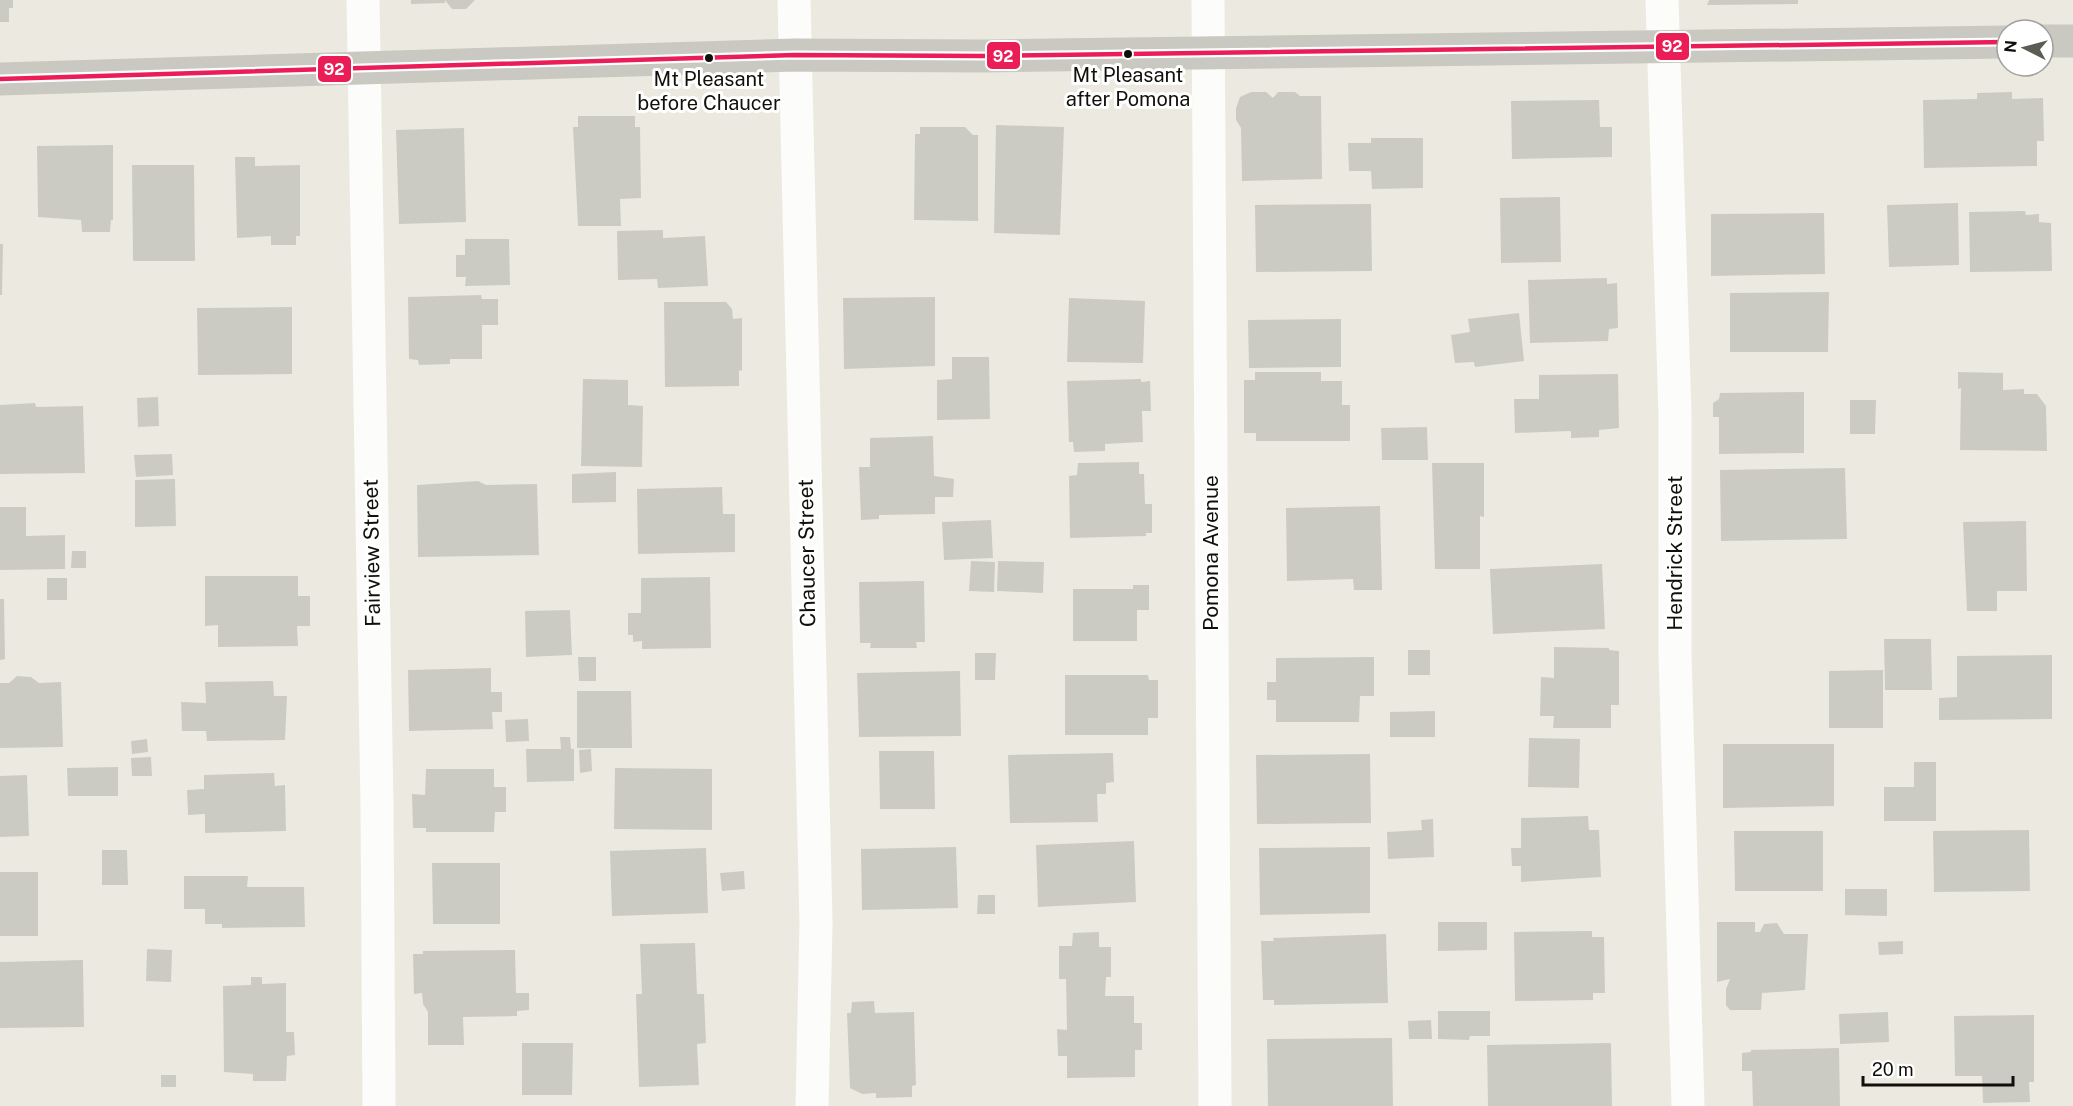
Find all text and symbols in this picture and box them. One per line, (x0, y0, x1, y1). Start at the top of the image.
north arrow (1995, 18, 2055, 78)
line badge: 92 (1655, 32, 1690, 61)
text: 92 (1662, 37, 1682, 56)
text: N (2000, 39, 2021, 54)
line badge: 92 (986, 41, 1021, 70)
text: 92 (993, 47, 1013, 66)
marker: Mt Pleasant after Pomona (1122, 48, 1134, 60)
marker: Mt Pleasant before Chaucer (703, 52, 715, 64)
line badge: 92 (317, 55, 352, 83)
text: 92 (324, 60, 344, 79)
place label: Mt Pleasant after Pomona (1066, 63, 1190, 111)
place label: Mt Pleasant before Chaucer (637, 67, 781, 115)
street label: Pomona Avenue (1198, 475, 1223, 631)
street label: Hendrick Street (1662, 475, 1687, 631)
street label: Fairview Street (358, 479, 385, 627)
street label: Chaucer Street (793, 479, 820, 627)
scale bar (1863, 1049, 2013, 1087)
text: 20 m (1872, 1059, 1914, 1080)

